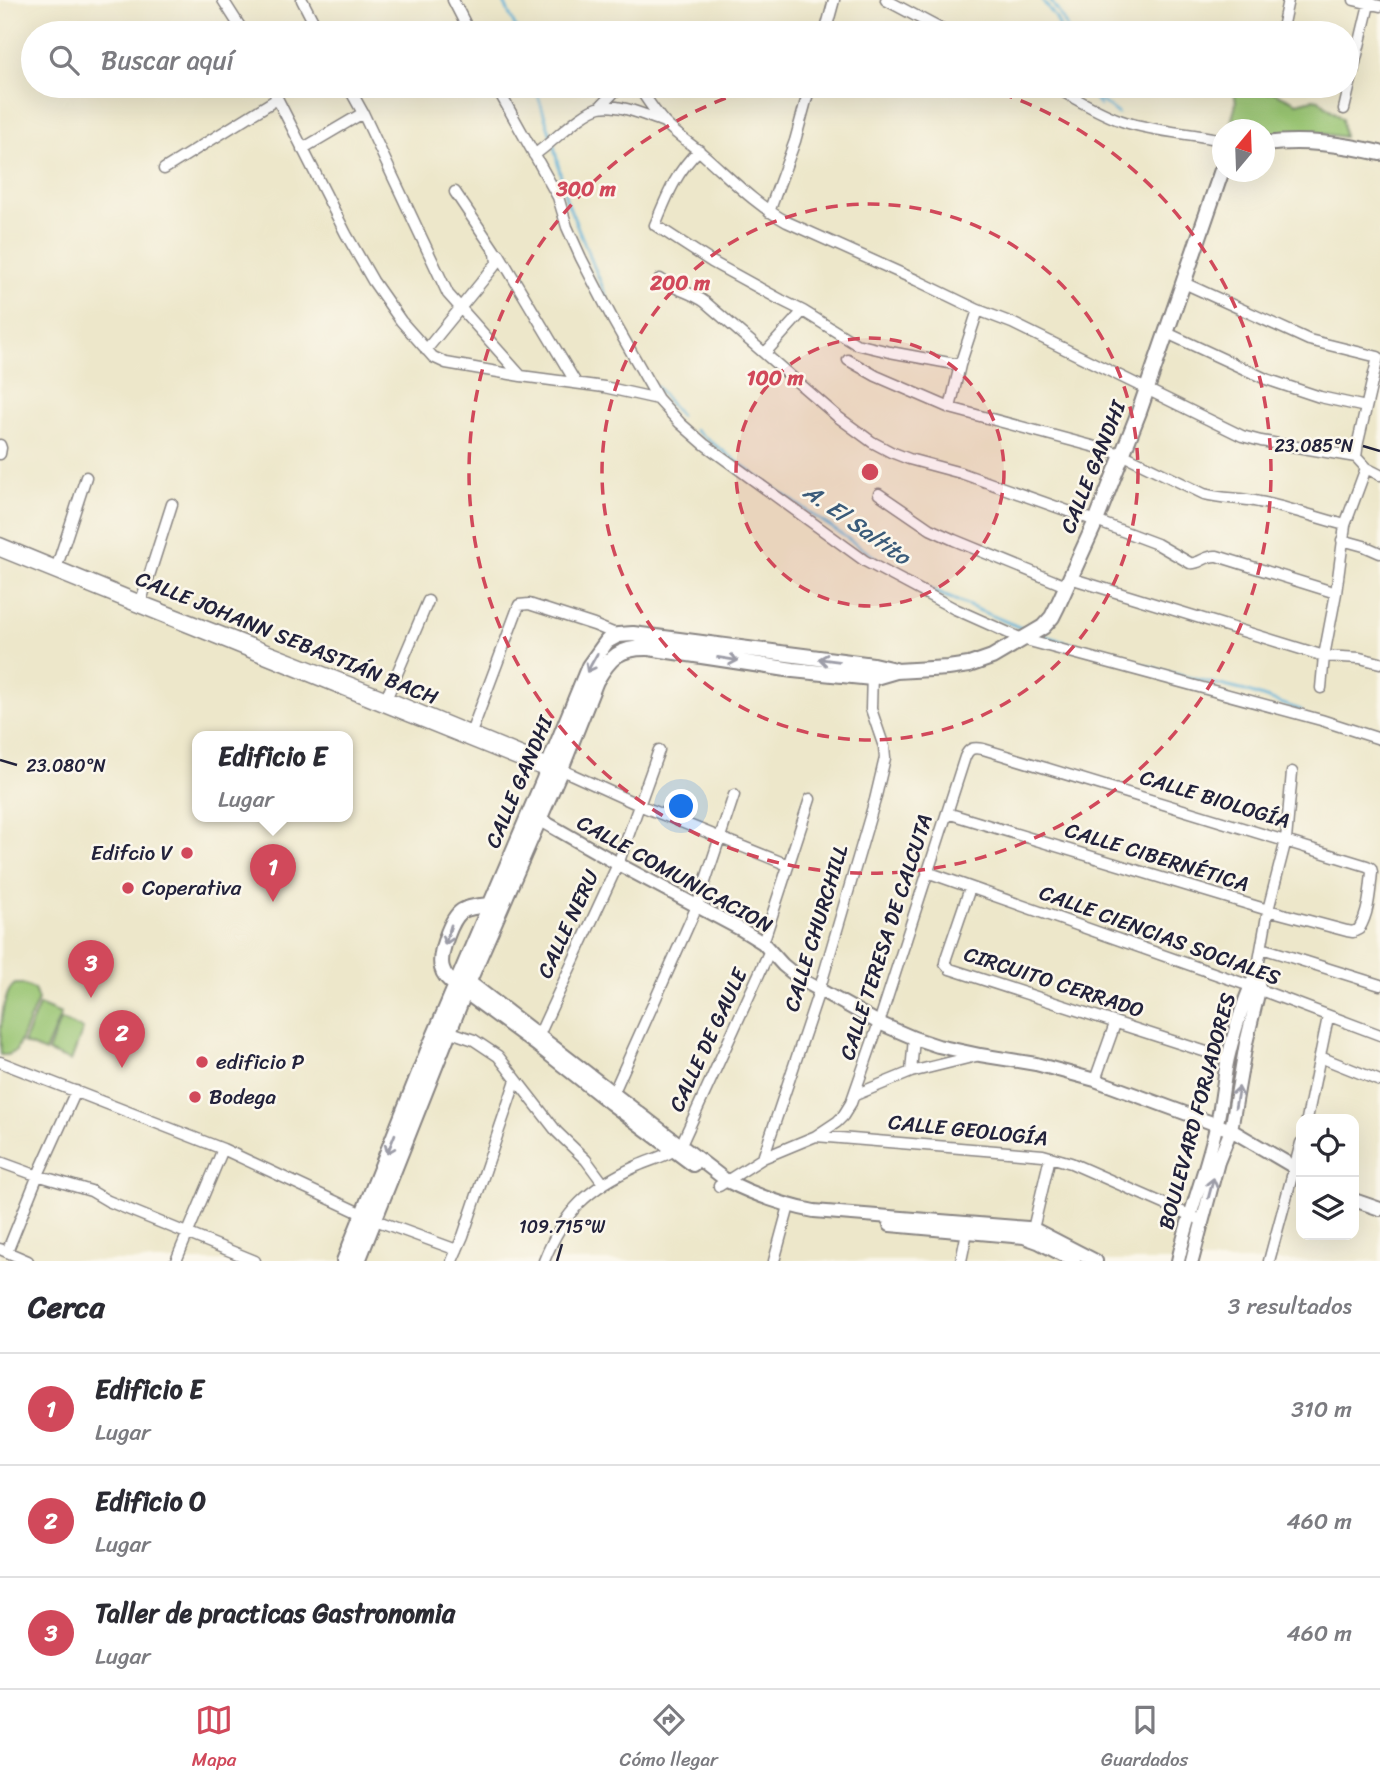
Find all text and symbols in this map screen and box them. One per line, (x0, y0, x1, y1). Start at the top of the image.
search box (21, 21, 1359, 98)
text: Buscar aquí (101, 37, 234, 83)
icon: search (45, 41, 83, 79)
north arrow (1212, 119, 1275, 182)
text: 300 m (555, 170, 617, 208)
text: 200 m (649, 264, 711, 302)
text: 100 m (746, 359, 804, 397)
street label: CALLE GANDHI (1049, 393, 1138, 539)
text: 23.085°N (1274, 430, 1354, 462)
centre of rings (858, 460, 882, 484)
water label: A. El Saltito (794, 472, 920, 577)
street label: CALLE JOHANN SEBASTIÁN BACH (130, 560, 444, 716)
one-way arrow (584, 652, 598, 672)
one-way arrow (716, 653, 739, 666)
one-way arrow (818, 653, 841, 666)
street label: CALLE GANDHI (474, 708, 565, 854)
popup (192, 731, 353, 822)
text: Edificio E (218, 733, 327, 779)
text: 23.080°N (26, 750, 106, 782)
street label: CALLE BIOLOGÍA (1135, 758, 1295, 840)
text: Lugar (218, 779, 274, 820)
your location (664, 789, 698, 823)
street label: CALLE COMUNICACION (570, 804, 781, 944)
street label: CALLE TERESA DE CALCUTA (828, 809, 944, 1065)
street label: CALLE CIBERNÉTICA (1060, 811, 1254, 903)
place label: Edifcio V (91, 834, 174, 872)
street label: CALLE CHURCHILL (773, 839, 860, 1016)
pin: 1 (250, 844, 296, 902)
marker: Edifcio V (179, 845, 195, 861)
street label: CALLE NERU (526, 862, 610, 985)
place label: Coperativa (142, 869, 242, 907)
street label: CALLE CIENCIAS SOCIALES (1034, 874, 1286, 996)
marker: Coperativa (120, 880, 136, 896)
one-way arrow (441, 924, 454, 946)
street label: CIRCUITO CERRADO (959, 935, 1149, 1029)
pin: 3 (68, 940, 114, 998)
street label: CALLE DE GAULE (658, 961, 759, 1118)
street label: BOULEVARD FORJADORES (1147, 988, 1247, 1234)
pin: 2 (99, 1010, 145, 1068)
place label: edificio P (216, 1043, 305, 1081)
marker: edificio P (194, 1054, 210, 1070)
place label: Bodega (209, 1078, 276, 1116)
one-way arrow (1230, 1086, 1244, 1109)
marker: Bodega (187, 1089, 203, 1105)
street label: CALLE GEOLOGÍA (886, 1103, 1050, 1157)
map controls (1296, 1114, 1359, 1240)
button: locate (1296, 1114, 1359, 1177)
one-way arrow (383, 1132, 396, 1154)
one-way arrow (1206, 1177, 1219, 1199)
button: layers (1296, 1177, 1359, 1240)
text: 109.715°W (519, 1211, 606, 1243)
text: Cerca (28, 1280, 104, 1334)
text: 3 resultados (1228, 1286, 1352, 1327)
text: Edificio E (95, 1366, 204, 1412)
text: 1 (46, 1389, 56, 1430)
text: 310 m (1291, 1389, 1352, 1430)
text: Lugar (95, 1412, 151, 1453)
text: Edificio O (95, 1478, 206, 1524)
text: 2 (44, 1501, 58, 1542)
text: 460 m (1286, 1501, 1352, 1542)
text: Lugar (95, 1524, 151, 1565)
text: Taller de practicas Gastronomia (95, 1590, 455, 1636)
text: 3 (45, 1613, 57, 1654)
text: 460 m (1286, 1613, 1352, 1654)
text: Lugar (95, 1636, 151, 1677)
tab: Mapa (192, 1701, 236, 1776)
tab: Cómo llegar (620, 1701, 718, 1776)
tab: Guardados (1101, 1701, 1188, 1776)

